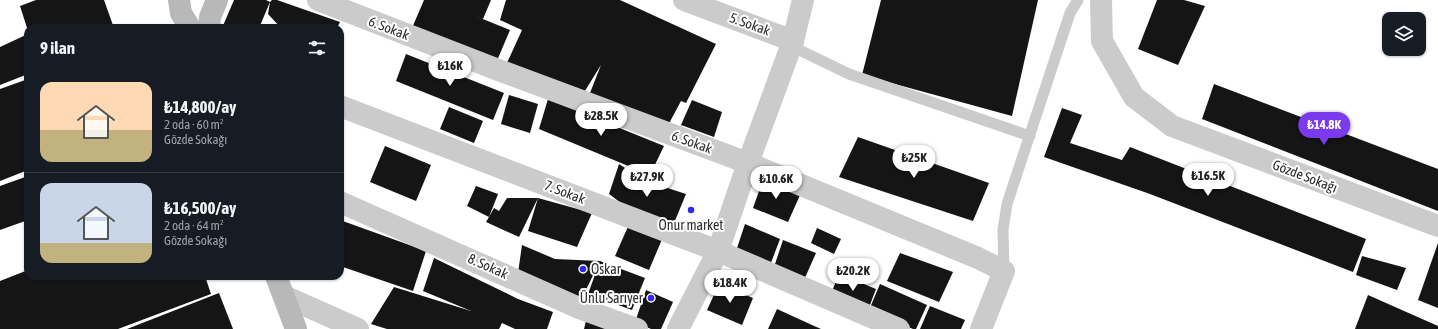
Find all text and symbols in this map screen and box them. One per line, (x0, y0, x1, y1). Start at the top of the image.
street label: 5. Sokak (727, 9, 773, 39)
map controls (1382, 12, 1426, 56)
button: layers (1382, 12, 1426, 56)
street label: 6. Sokak (366, 13, 412, 43)
icon: filters (306, 37, 328, 59)
text: 9 ilan (40, 38, 75, 58)
pin: ₺16K (426, 53, 474, 87)
text: ₺16K (437, 58, 463, 73)
text: ₺14,800/ay (164, 97, 236, 117)
icon: home (72, 98, 120, 146)
pin: ₺28.5K (568, 103, 634, 137)
text: ₺28.5K (584, 108, 618, 123)
pin: ₺14.8K (1291, 112, 1357, 146)
text: 2 oda · 60 m² (164, 117, 224, 132)
text: ₺14.8K (1307, 117, 1341, 132)
street label: 6. Sokak (669, 127, 715, 157)
text: Gözde Sokağı (164, 132, 227, 147)
pin: ₺25K (890, 145, 938, 179)
text: ₺25K (901, 150, 927, 165)
street label: Gözde Sokağı (1270, 156, 1340, 196)
pin: ₺16.5K (1175, 163, 1241, 197)
pin: ₺27.9K (614, 164, 680, 198)
pin: ₺10.6K (743, 166, 809, 200)
text: ₺16.5K (1191, 168, 1225, 183)
text: ₺27.9K (630, 169, 664, 184)
text: ₺10.6K (759, 171, 793, 186)
street label: 7. Sokak (542, 177, 588, 207)
text: ₺16,500/ay (164, 198, 236, 218)
icon: home (72, 199, 120, 247)
marker: Onur market (686, 205, 696, 215)
place label: Onur market (659, 217, 723, 233)
text: 2 oda · 64 m² (164, 218, 224, 233)
text: Gözde Sokağı (164, 233, 227, 248)
street label: 8. Sokak (465, 250, 511, 282)
pin: ₺20.2K (820, 258, 886, 292)
place label: Oskar (591, 261, 622, 277)
text: ₺20.2K (836, 263, 870, 278)
marker: Oskar (578, 264, 588, 274)
pin: ₺18.4K (697, 270, 763, 304)
text: ₺18.4K (713, 275, 747, 290)
place label: Ünlu Sarıyer (580, 290, 644, 306)
marker: Ünlu Sarıyer (646, 293, 656, 303)

